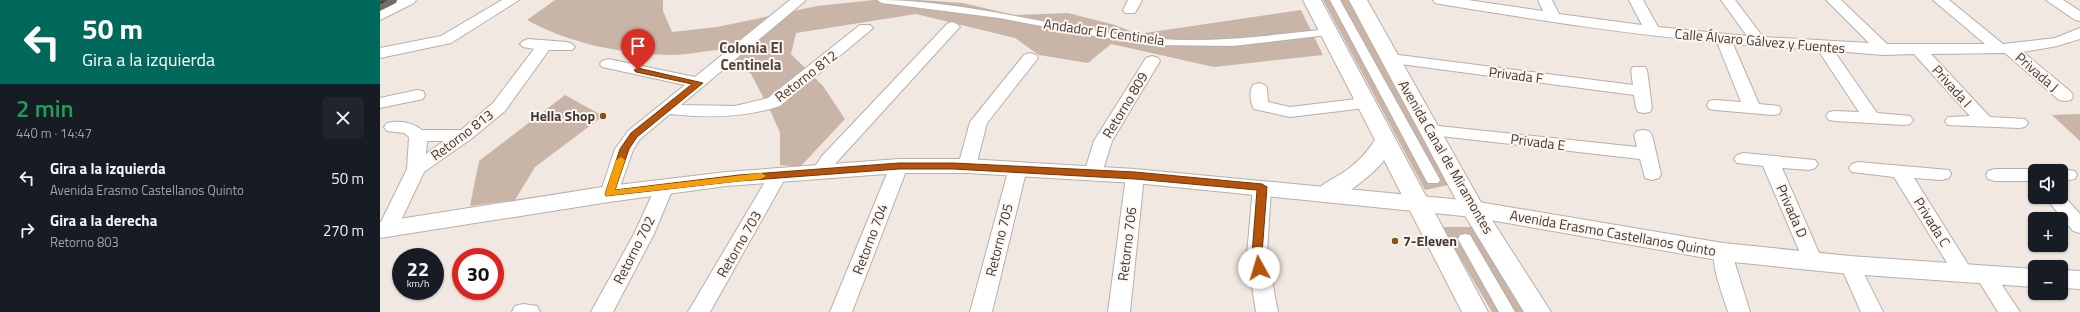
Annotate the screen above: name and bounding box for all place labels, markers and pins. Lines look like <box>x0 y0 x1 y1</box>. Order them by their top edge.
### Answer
pin <box>621 29 655 70</box>
place label: Hella Shop <box>530 105 595 126</box>
marker: Hella Shop <box>598 111 608 121</box>
place label: 7-Eleven <box>1403 230 1457 251</box>
marker: 7-Eleven <box>1390 236 1400 246</box>

